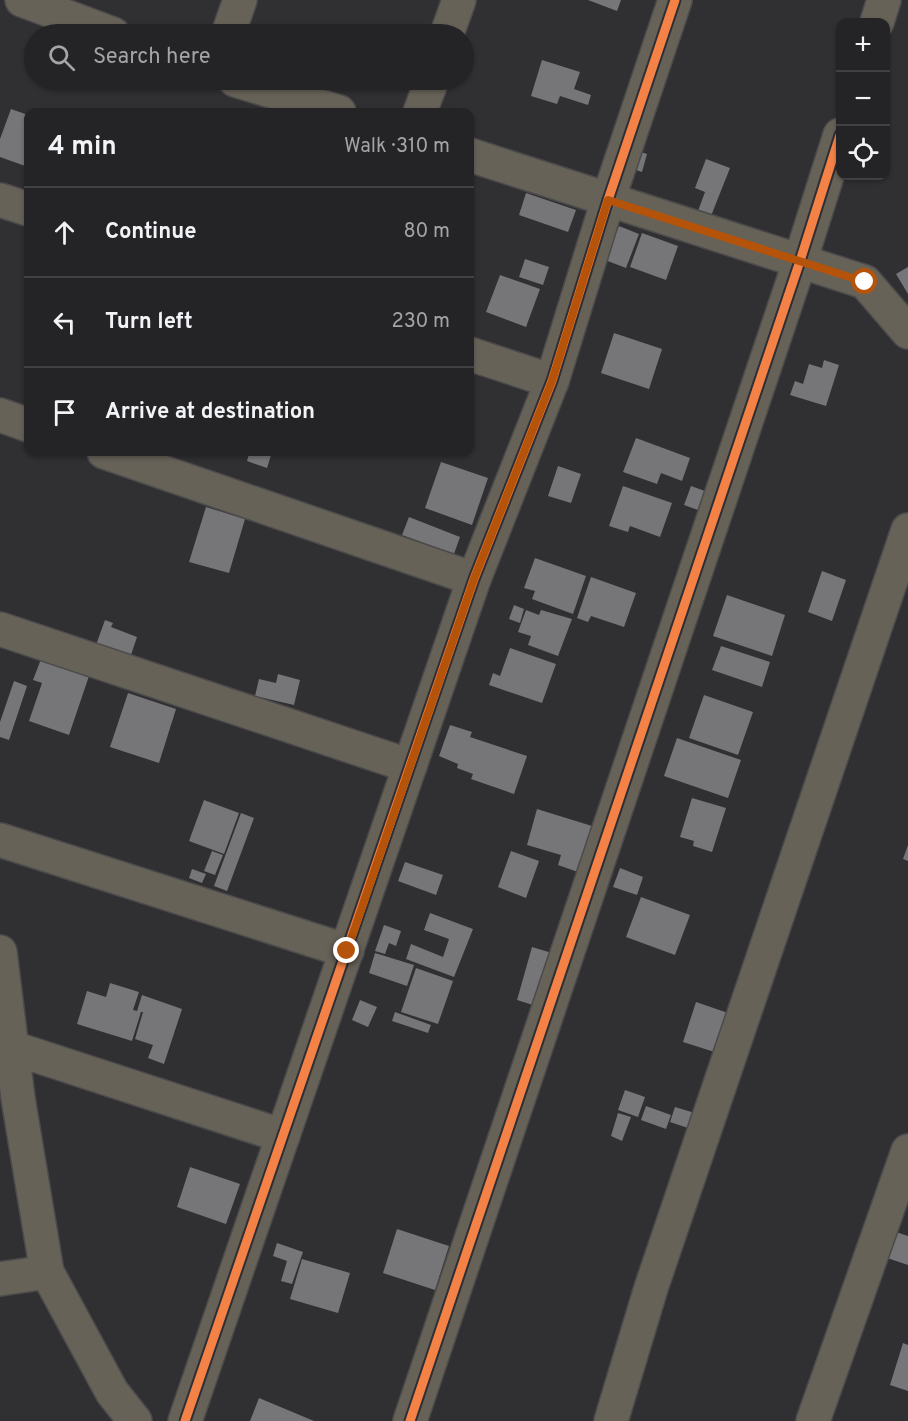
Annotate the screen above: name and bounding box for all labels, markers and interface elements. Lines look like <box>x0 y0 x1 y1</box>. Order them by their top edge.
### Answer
map controls <box>836 18 890 180</box>
button: + <box>836 18 890 72</box>
search box <box>24 24 474 90</box>
icon: search <box>45 41 78 74</box>
text: Search here <box>93 44 211 71</box>
button: − <box>836 72 890 126</box>
button: locate <box>836 126 890 180</box>
text: 4 min <box>48 131 117 164</box>
text: Walk · 310 m <box>344 134 450 160</box>
icon: ahead <box>48 216 81 249</box>
text: Continue <box>105 219 196 246</box>
text: 80 m <box>404 219 450 245</box>
route start <box>851 268 877 294</box>
icon: left <box>48 306 81 339</box>
text: Turn left <box>105 309 193 336</box>
text: 230 m <box>391 309 450 335</box>
icon: arrive <box>48 396 81 429</box>
text: Arrive at destination <box>105 399 315 426</box>
route end <box>333 937 359 963</box>

